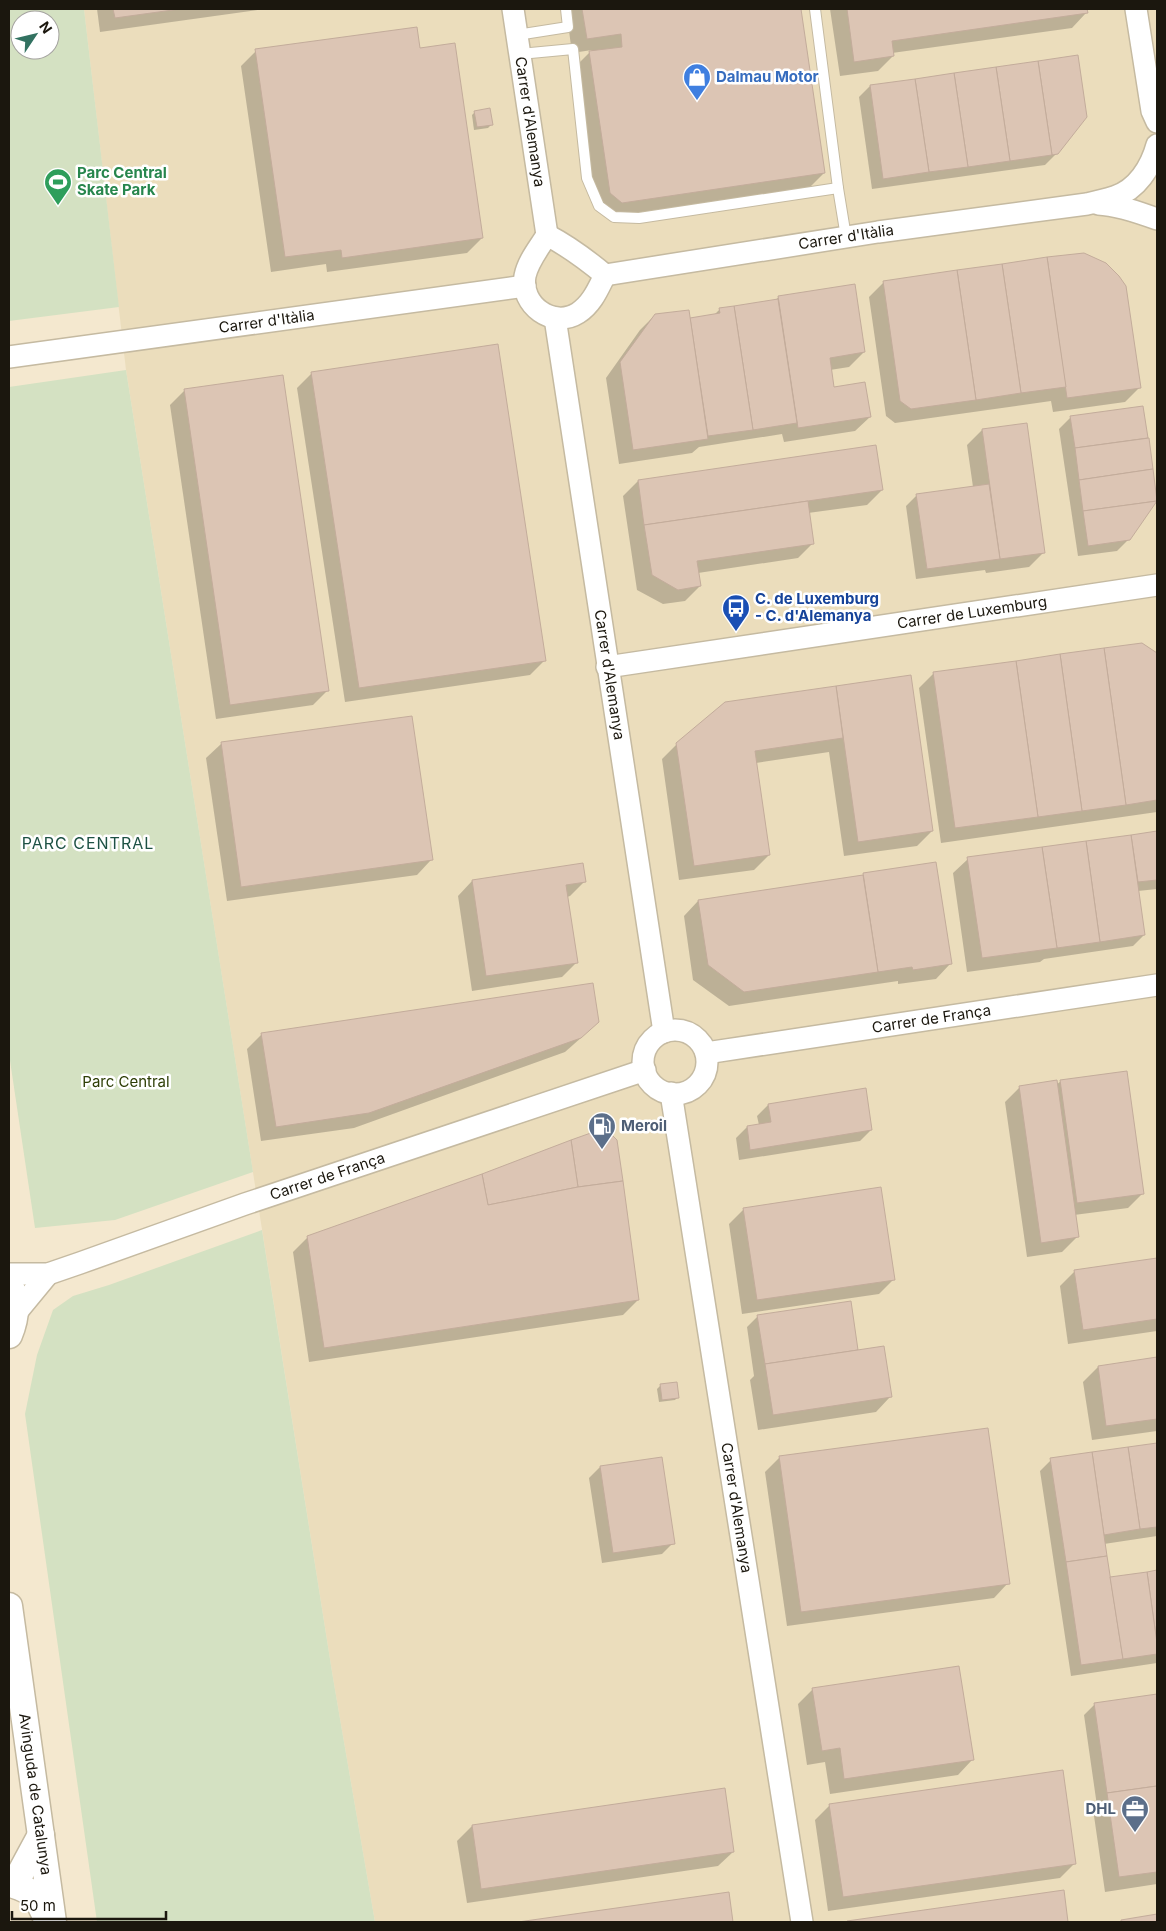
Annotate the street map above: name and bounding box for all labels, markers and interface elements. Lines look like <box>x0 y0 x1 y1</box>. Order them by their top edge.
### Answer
north arrow <box>10 10 60 60</box>
text: N <box>36 18 56 37</box>
street label: Carrer d'Alemanya <box>511 55 550 188</box>
shop icon: Dalmau Motor <box>682 62 712 101</box>
place label: Dalmau Motor <box>716 67 819 86</box>
place label: Parc Central Skate Park <box>77 163 167 199</box>
sports icon: Parc Central Skate Park <box>43 167 73 206</box>
street label: Carrer d'Itàlia <box>797 220 895 253</box>
street label: Carrer d'Itàlia <box>217 305 316 337</box>
place label: C. de Luxemburg - C. d'Alemanya <box>755 589 879 625</box>
street label: Carrer de Luxemburg <box>896 592 1048 633</box>
bus stop icon: C. de Luxemburg - C. d'Alemanya <box>721 593 751 632</box>
street label: Carrer d'Alemanya <box>591 608 629 741</box>
district label: PARC CENTRAL <box>22 833 154 853</box>
street label: Carrer de França <box>871 1000 992 1037</box>
park label: Parc Central <box>82 1072 170 1091</box>
fuel station icon: Meroil <box>587 1111 617 1150</box>
place label: Meroil <box>621 1116 667 1135</box>
street label: Carrer de França <box>267 1148 387 1204</box>
street label: Carrer d'Alemanya <box>717 1441 757 1574</box>
street label: Avinguda de Catalunya <box>15 1712 56 1876</box>
office icon: DHL <box>1120 1794 1150 1833</box>
place label: DHL <box>1085 1799 1116 1818</box>
scale bar <box>12 1888 166 1920</box>
text: 50 m <box>20 1896 56 1915</box>

